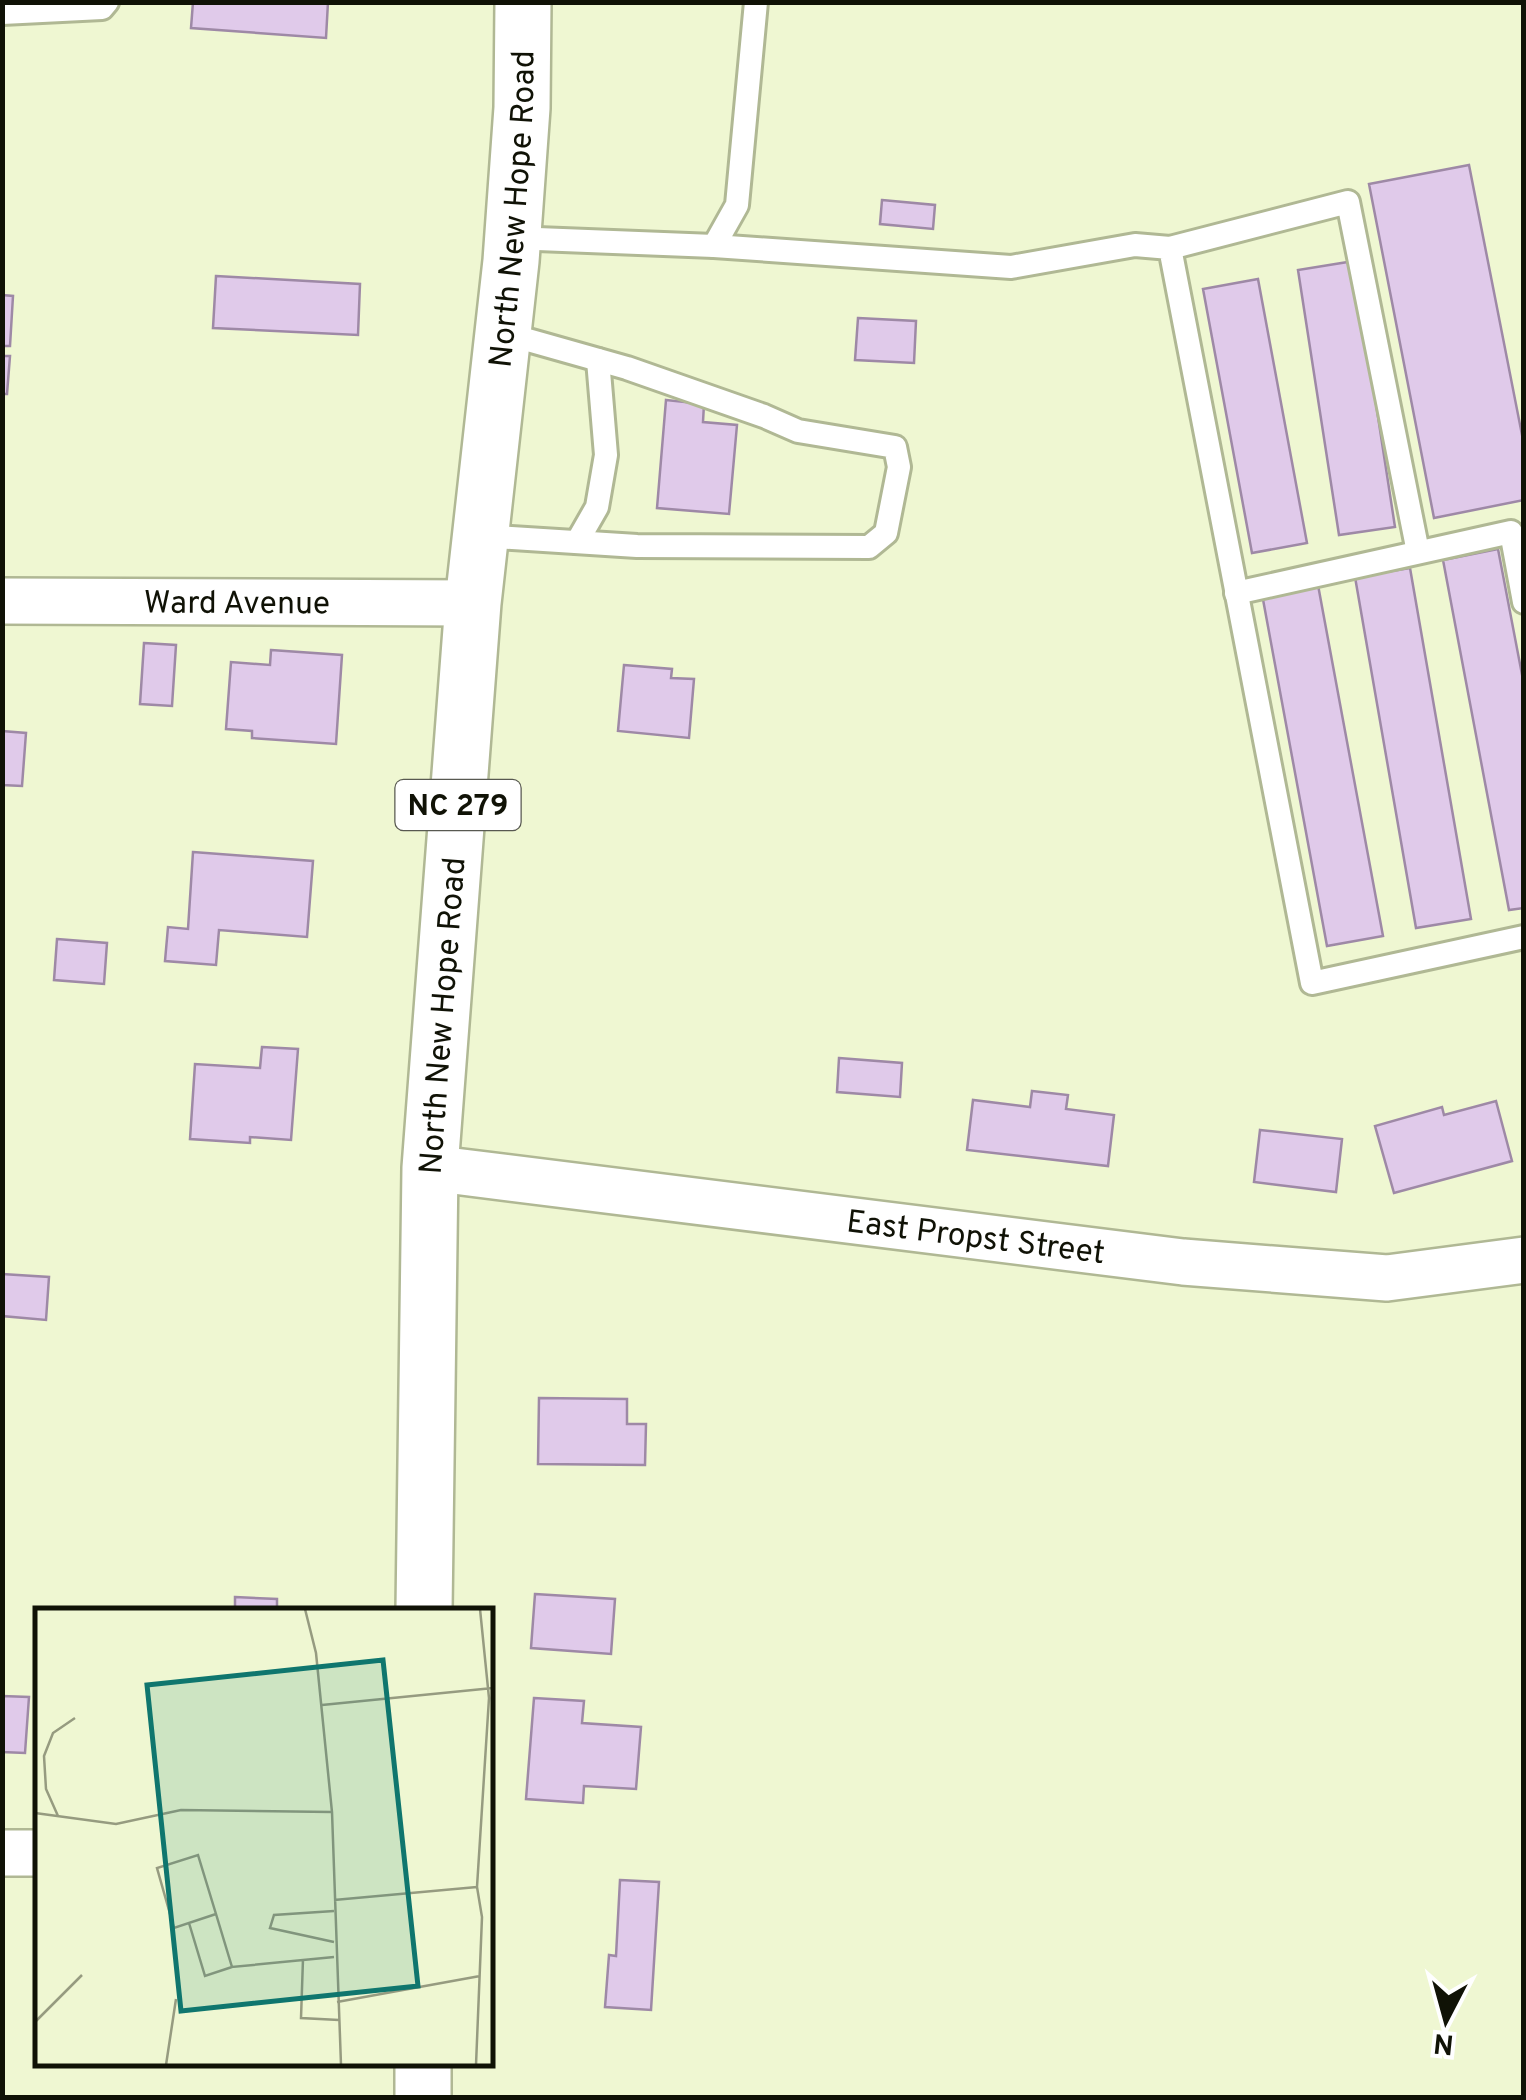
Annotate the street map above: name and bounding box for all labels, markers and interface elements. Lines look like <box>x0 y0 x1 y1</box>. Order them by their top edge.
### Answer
street label: North New Hope Road <box>482 50 546 370</box>
street label: Ward Avenue <box>144 585 330 625</box>
road number: NC 279 <box>396 780 520 830</box>
street label: North New Hope Road <box>413 856 477 1176</box>
street label: East Propst Street <box>844 1203 1107 1275</box>
inset map <box>35 1608 492 2065</box>
north arrow <box>1396 1970 1496 2070</box>
text: N <box>1432 2023 1456 2061</box>

